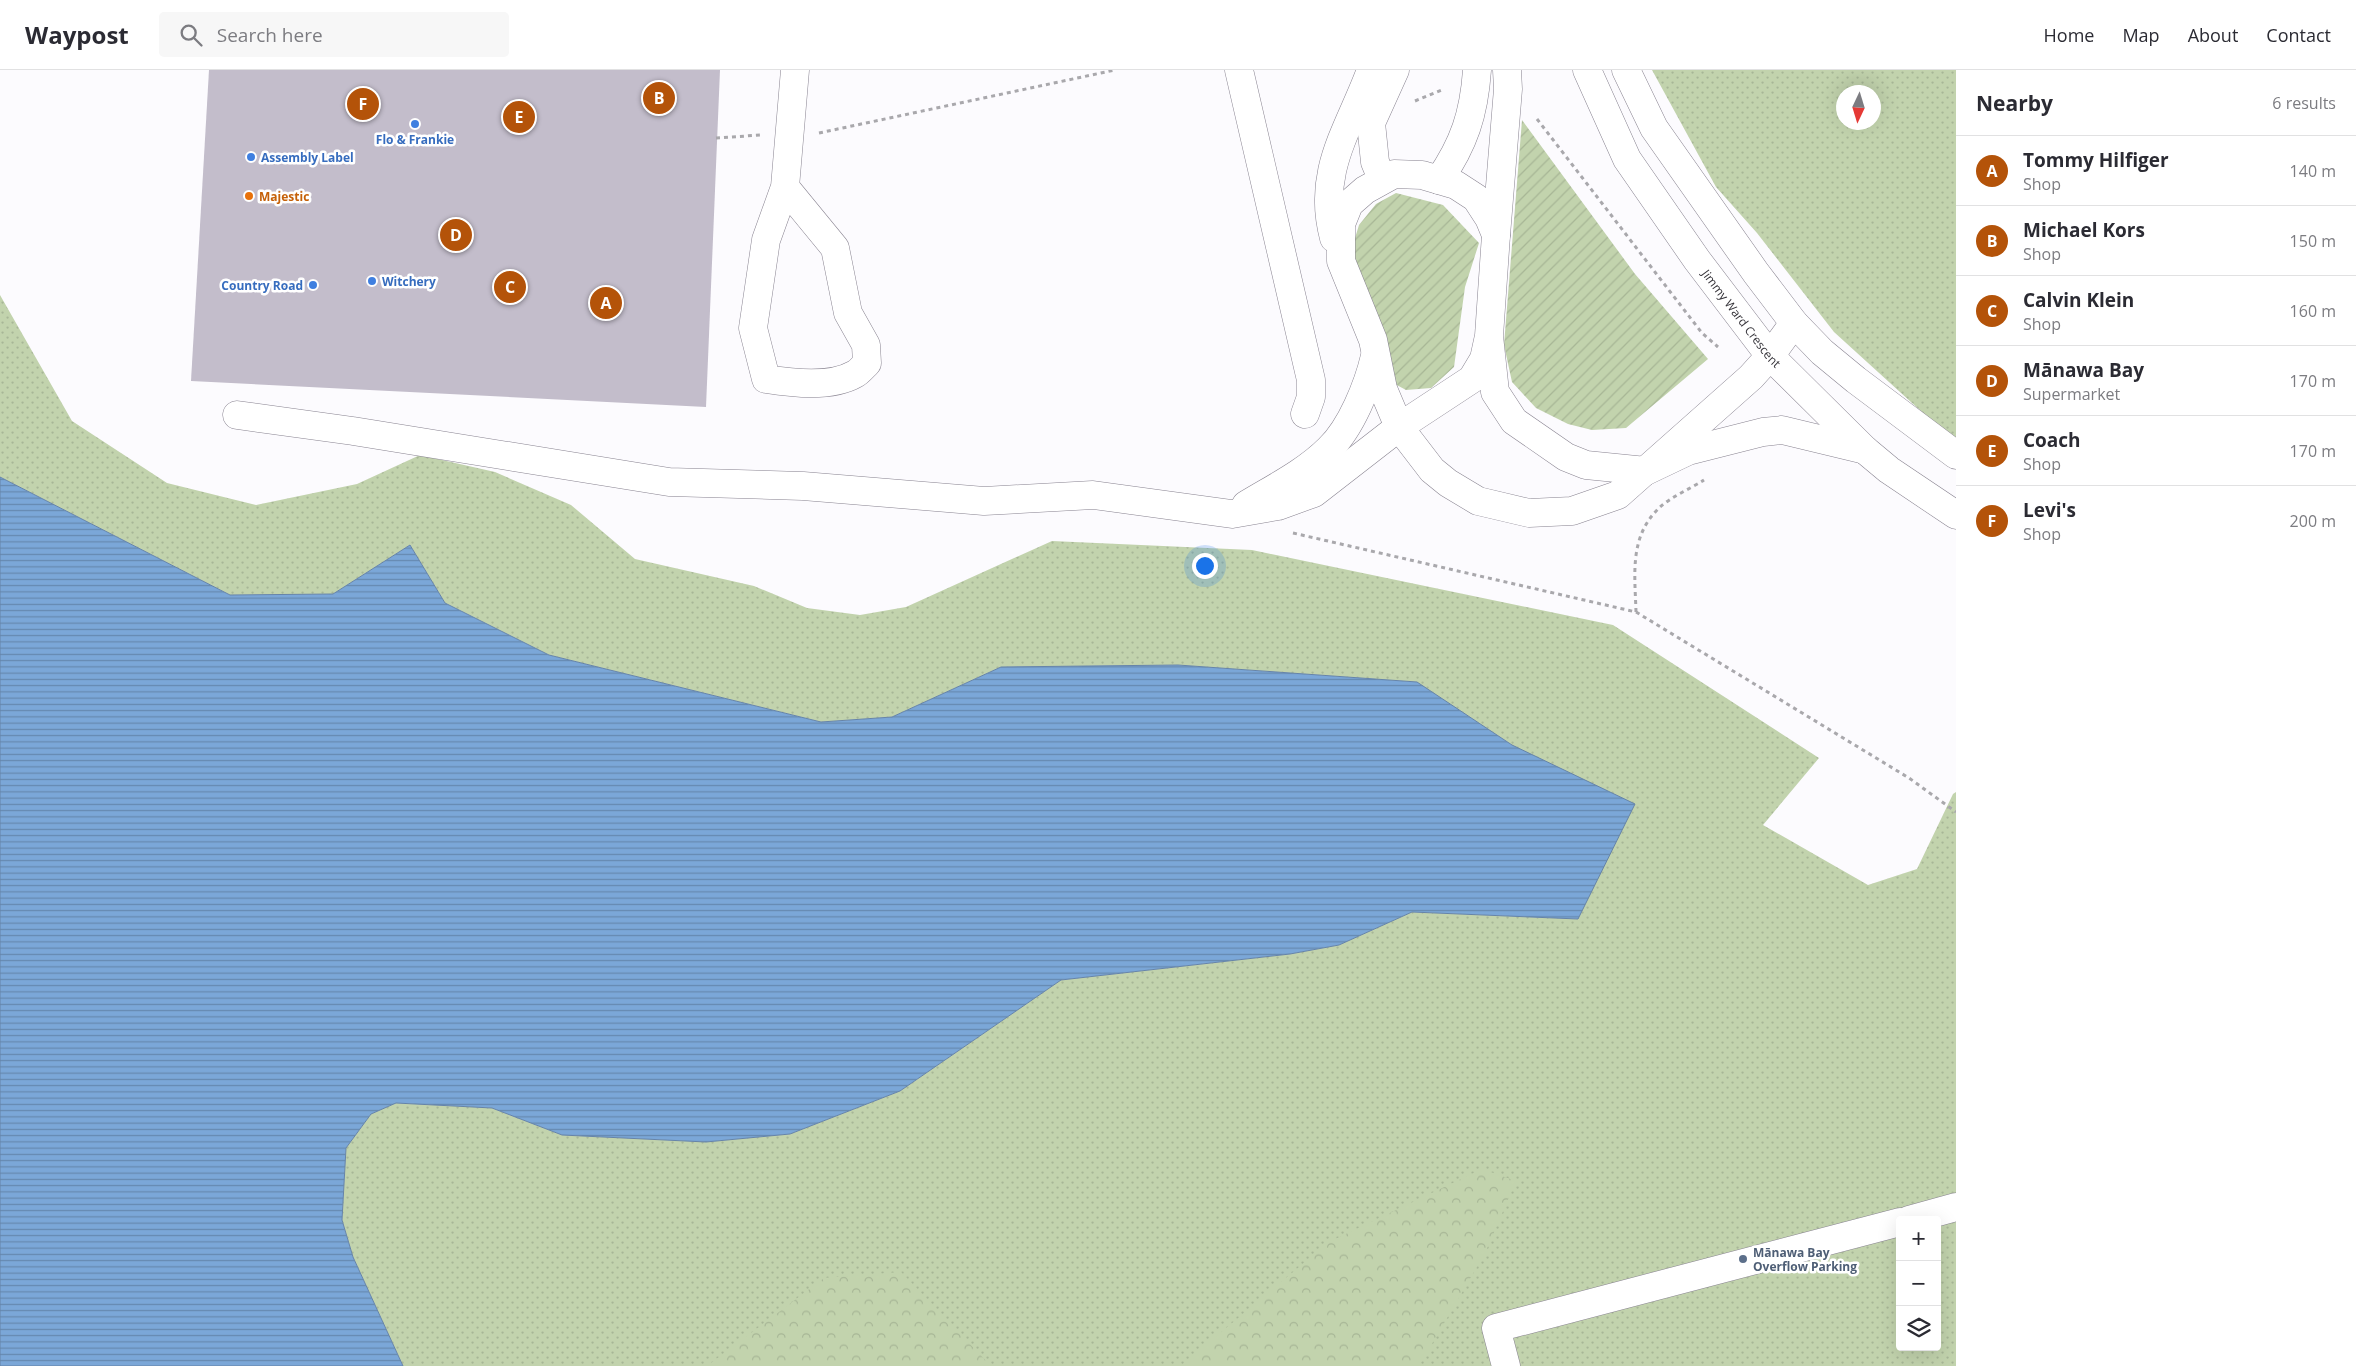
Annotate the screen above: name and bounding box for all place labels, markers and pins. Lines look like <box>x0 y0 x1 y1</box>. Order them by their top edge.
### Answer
pin: B <box>643 79 675 117</box>
pin: F <box>347 85 379 123</box>
pin: E <box>503 98 535 136</box>
marker: Flo & Frankie <box>409 118 421 130</box>
place label: Flo & Frankie <box>376 131 454 148</box>
place label: Assembly Label <box>261 149 354 166</box>
marker: Assembly Label <box>245 151 257 163</box>
place label: Majestic <box>259 188 309 205</box>
marker: Majestic <box>243 190 255 202</box>
pin: D <box>440 216 472 254</box>
pin: C <box>494 268 526 306</box>
place label: Witchery <box>382 273 436 290</box>
marker: Witchery <box>366 275 378 287</box>
place label: Country Road <box>221 277 303 294</box>
marker: Country Road <box>307 279 319 291</box>
pin: A <box>590 284 622 322</box>
place label: Mānawa Bay Overflow Parking <box>1753 1244 1857 1275</box>
marker: Mānawa Bay Overflow Parking <box>1737 1253 1749 1265</box>

